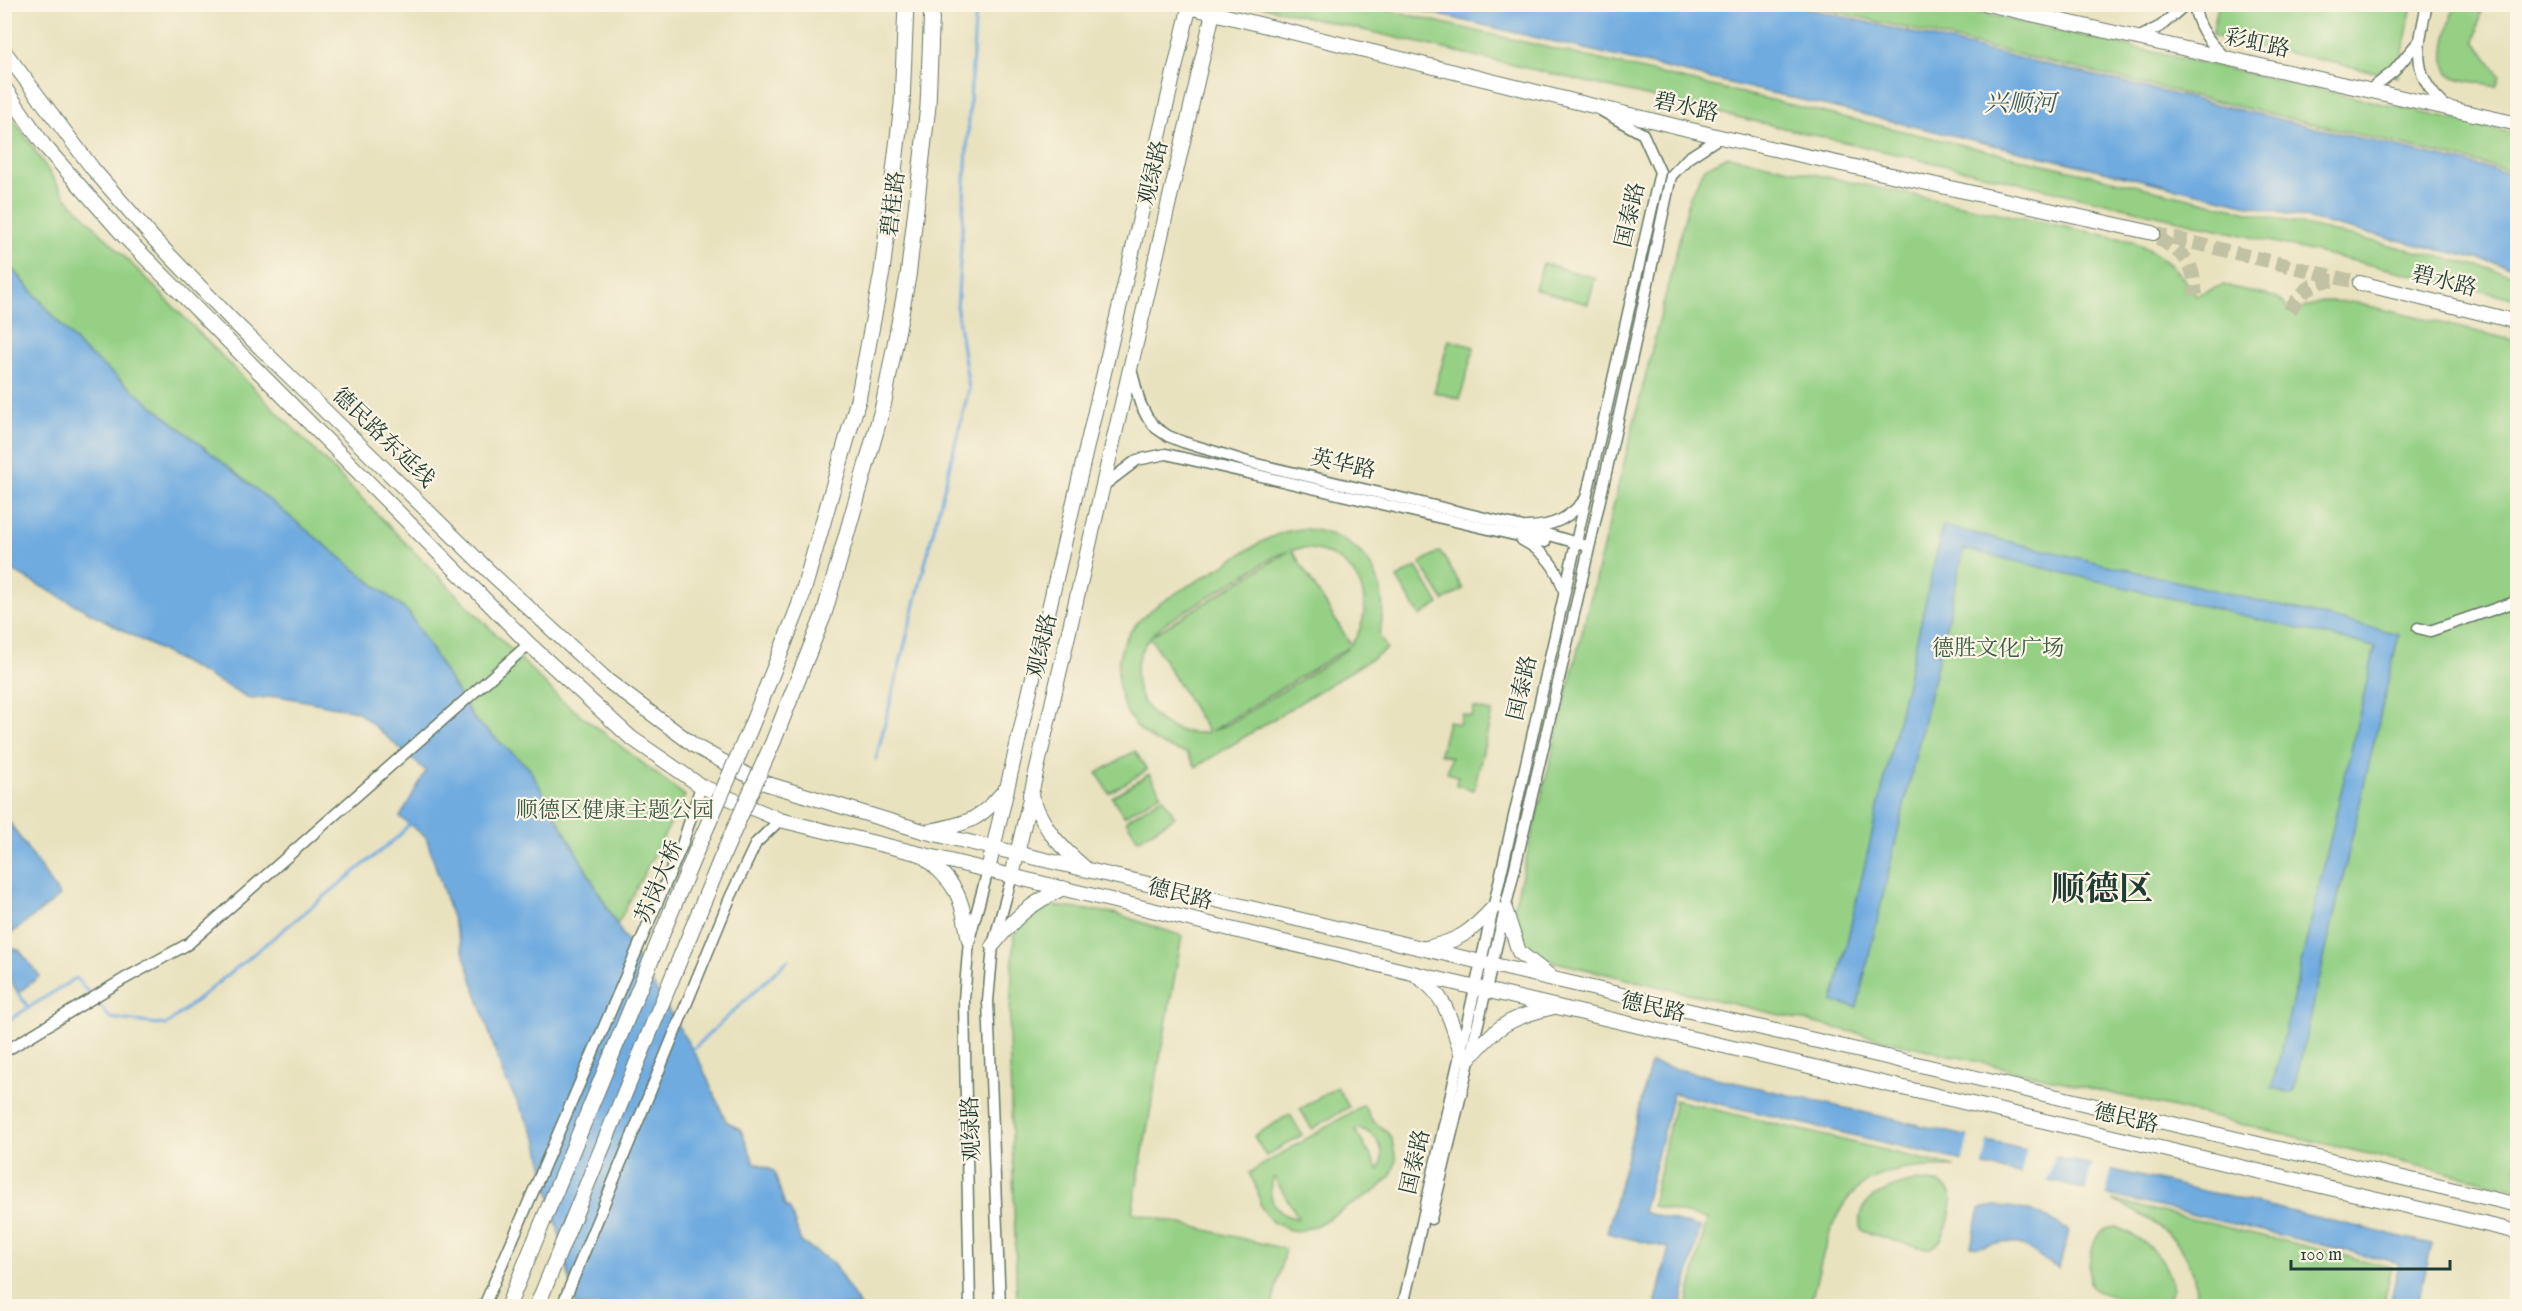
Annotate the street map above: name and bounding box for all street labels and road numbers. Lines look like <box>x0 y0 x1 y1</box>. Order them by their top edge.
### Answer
street label: 彩虹路 <box>2222 23 2292 65</box>
street label: 碧水路 <box>1651 87 1721 129</box>
street label: 观绿路 <box>1133 138 1175 208</box>
street label: 碧桂路 <box>876 170 912 238</box>
street label: 国泰路 <box>1610 180 1652 250</box>
street label: 碧水路 <box>2409 260 2479 304</box>
street label: 德民路东延线 <box>326 382 440 494</box>
street label: 英华路 <box>1308 444 1378 486</box>
street label: 观绿路 <box>1022 611 1064 681</box>
street label: 国泰路 <box>1502 653 1544 723</box>
street label: 苏岗大桥 <box>630 836 690 928</box>
street label: 德民路 <box>1145 873 1215 917</box>
street label: 德民路 <box>1618 987 1688 1029</box>
street label: 观绿路 <box>957 1096 987 1162</box>
street label: 德民路 <box>2091 1098 2161 1140</box>
street label: 国泰路 <box>1395 1127 1437 1197</box>

